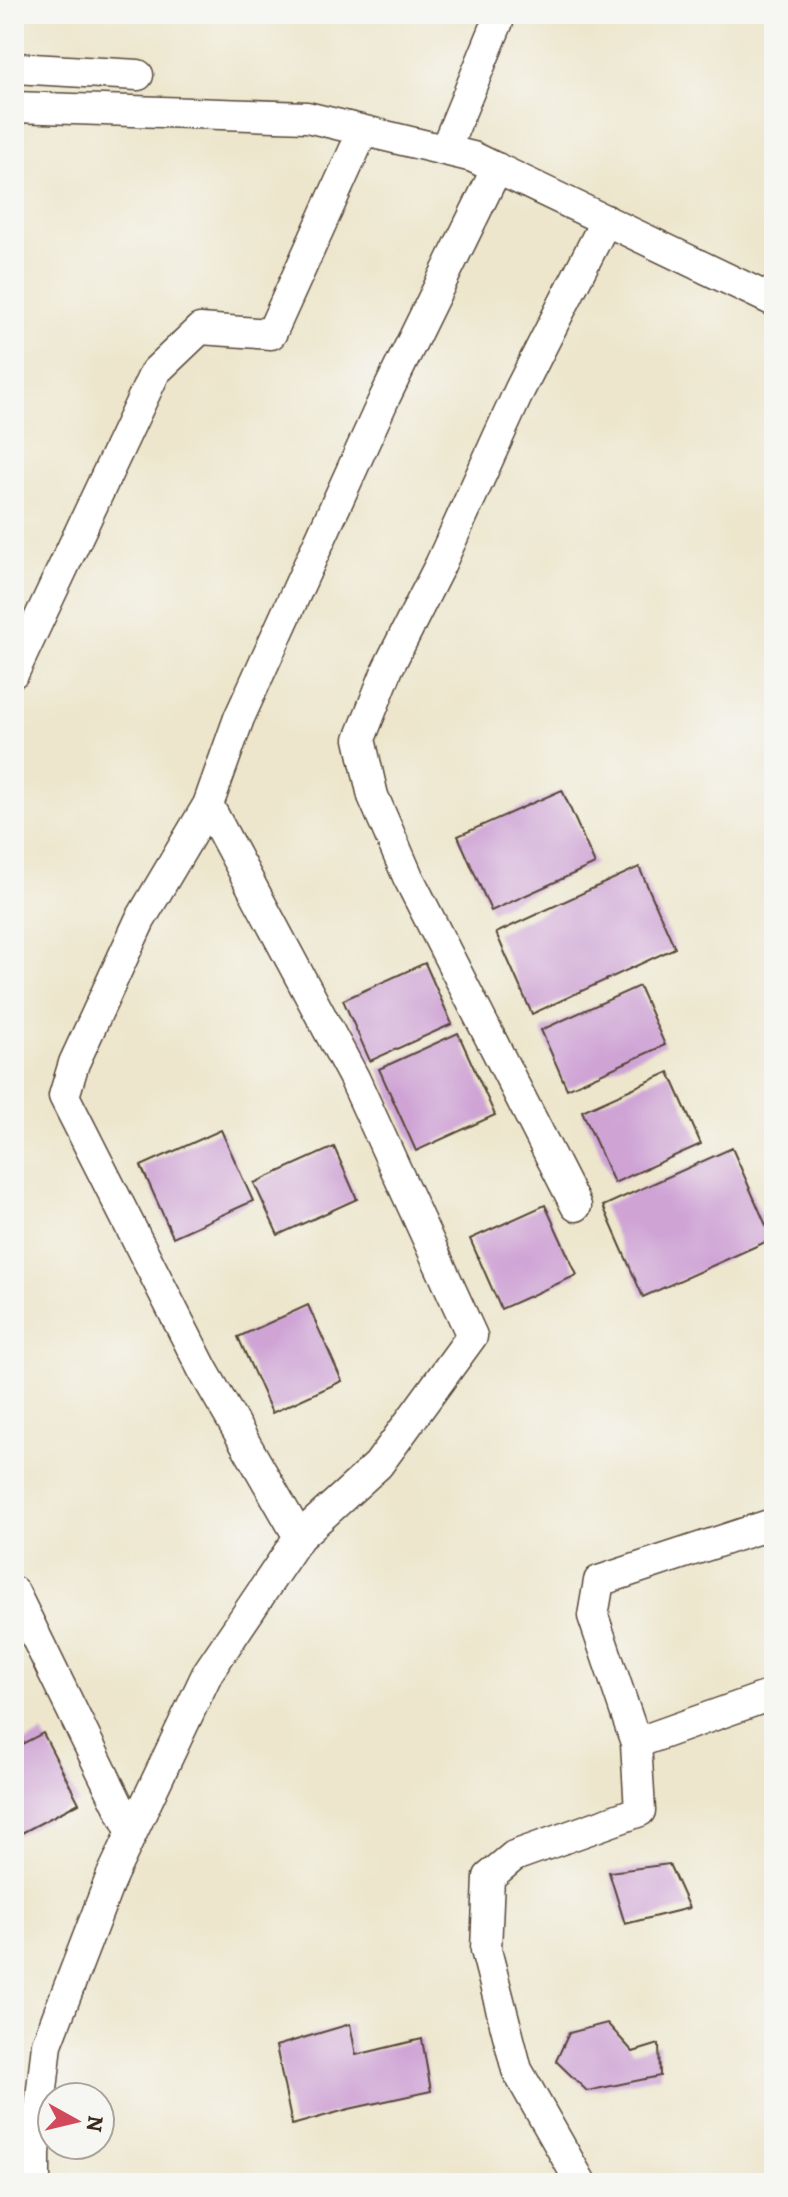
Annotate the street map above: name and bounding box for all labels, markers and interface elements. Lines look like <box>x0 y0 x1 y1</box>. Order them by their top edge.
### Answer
north arrow <box>36 2081 116 2161</box>
text: N <box>79 2114 111 2134</box>

